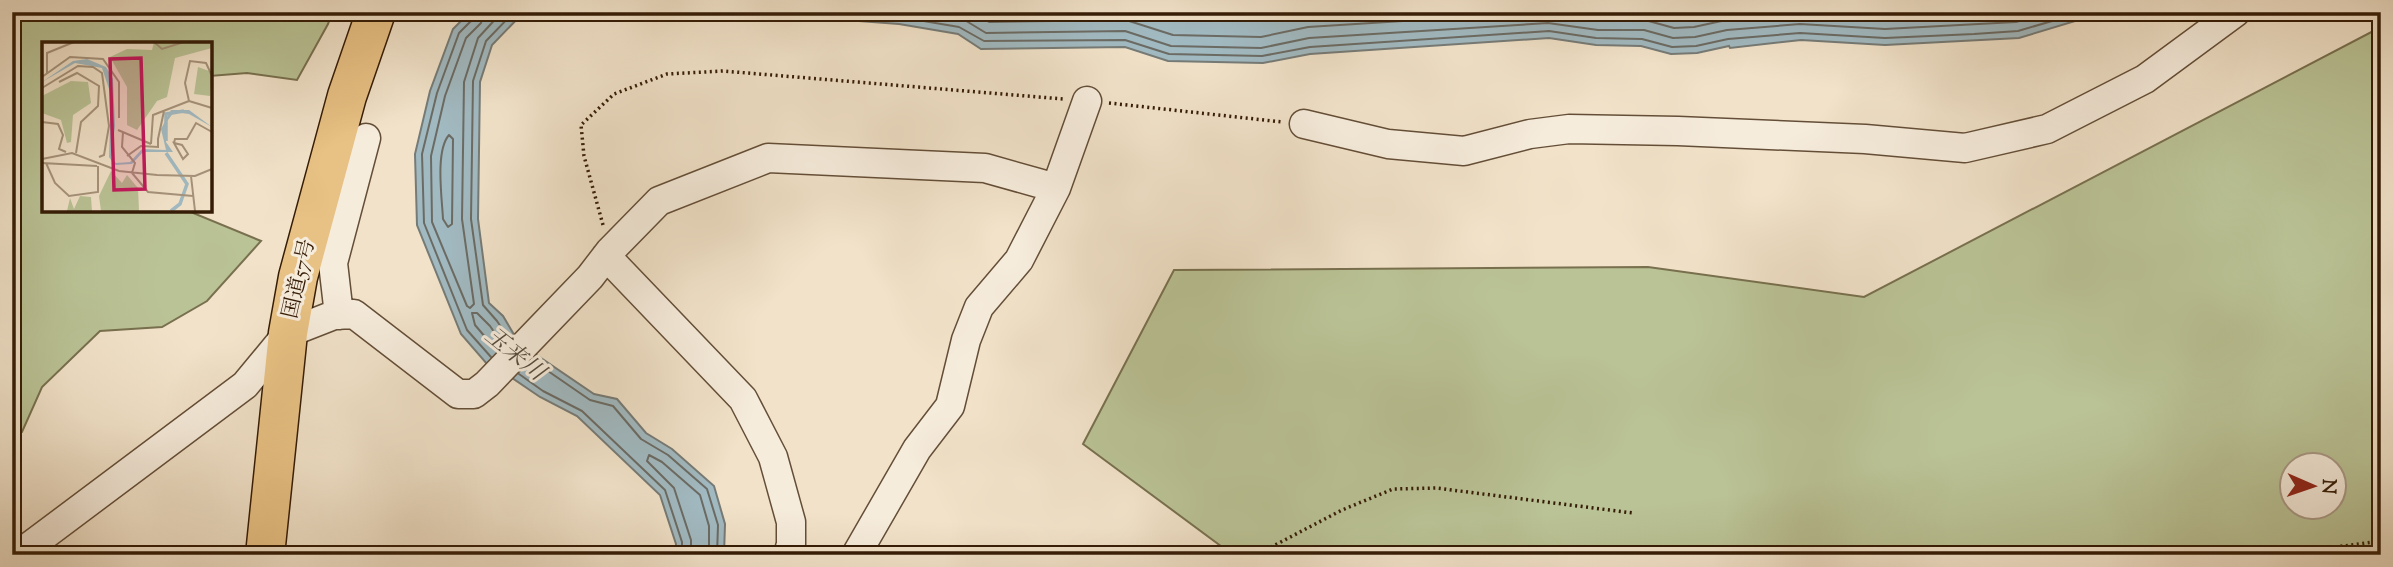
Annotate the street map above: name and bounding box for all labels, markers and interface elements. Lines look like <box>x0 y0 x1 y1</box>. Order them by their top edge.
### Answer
inset map <box>42 42 212 212</box>
street label: 国道57号 <box>276 236 324 322</box>
water label: 玉来川 <box>477 320 554 391</box>
north arrow <box>2278 452 2348 522</box>
text: N <box>2314 478 2341 495</box>

